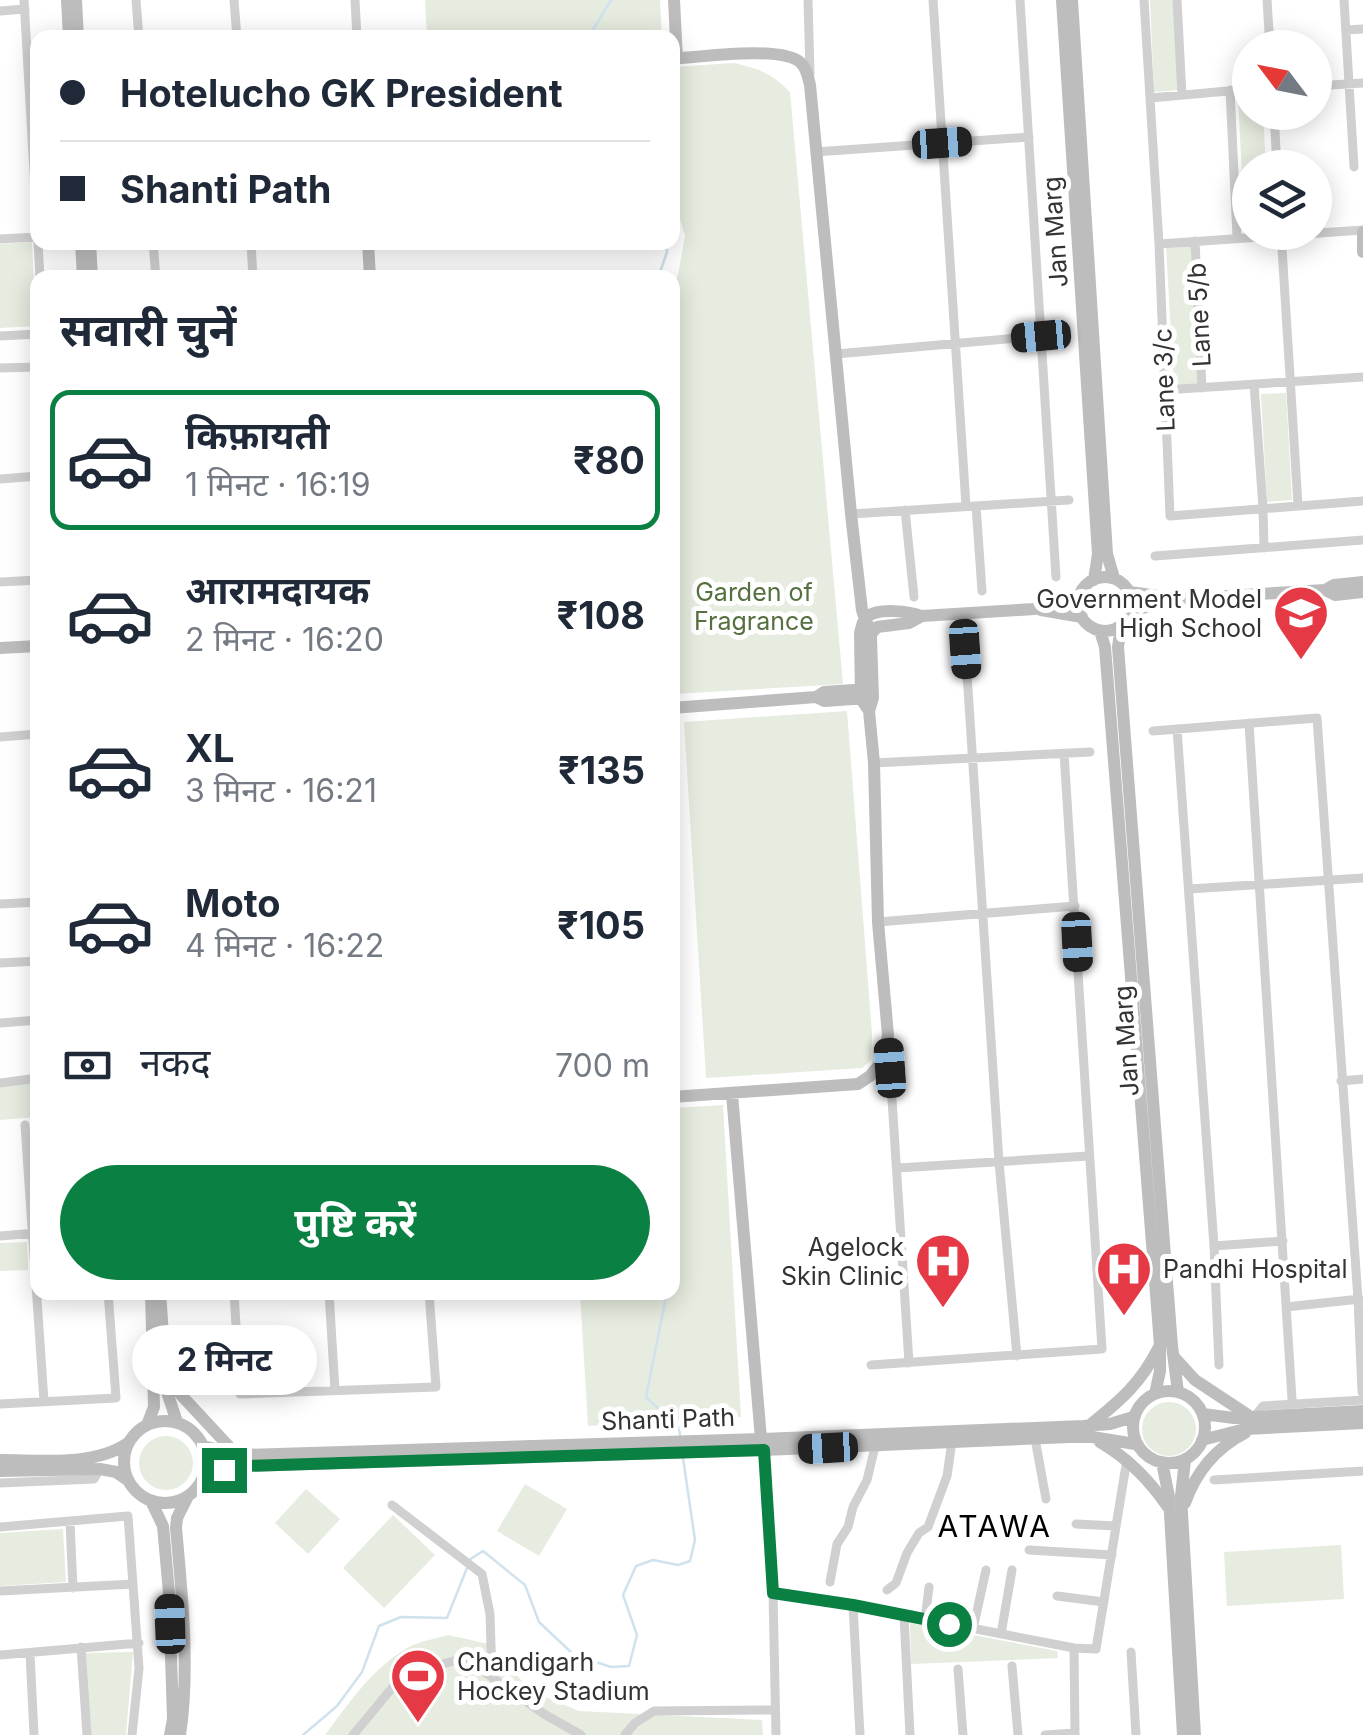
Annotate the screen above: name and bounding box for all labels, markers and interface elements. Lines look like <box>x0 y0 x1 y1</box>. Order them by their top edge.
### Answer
north arrow <box>1232 30 1332 130</box>
map controls <box>1232 30 1332 250</box>
text: Hotelucho GK President <box>120 70 563 116</box>
car <box>911 126 973 160</box>
button: layers <box>1232 150 1332 250</box>
text: Shanti Path <box>120 166 331 212</box>
street label: Jan Marg <box>1036 176 1074 288</box>
street label: Lane 5/b <box>1181 262 1217 368</box>
text: सवारी चुनें <box>60 302 236 357</box>
car <box>1010 318 1072 354</box>
street label: Lane 3/c <box>1147 328 1181 432</box>
text: किफ़ायती <box>185 412 329 458</box>
icon: car <box>65 415 155 505</box>
text: ₹80 <box>573 437 645 483</box>
text: 1 मिनट · 16:19 <box>185 465 370 504</box>
text: आरामदायक <box>185 567 369 613</box>
icon: car <box>65 570 155 660</box>
park label: Garden of Fragrance <box>694 577 814 636</box>
school or university icon: Government Model High School <box>1271 583 1331 662</box>
place label: Government Model High School <box>1036 584 1262 643</box>
text: ₹108 <box>557 592 645 638</box>
car <box>948 618 982 680</box>
text: 2 मिनट · 16:20 <box>185 620 384 659</box>
icon: car <box>65 725 155 815</box>
text: XL <box>185 725 235 771</box>
text: ₹135 <box>558 747 645 793</box>
text: 3 मिनट · 16:21 <box>185 771 377 810</box>
icon: car <box>65 880 155 970</box>
text: Moto <box>185 880 281 926</box>
text: ₹105 <box>557 902 645 948</box>
car <box>1060 911 1094 973</box>
text: 4 मिनट · 16:22 <box>185 926 384 965</box>
street label: Jan Marg <box>1107 985 1145 1097</box>
car <box>873 1037 907 1099</box>
icon: cash <box>60 1038 115 1093</box>
text: नकद <box>140 1039 210 1085</box>
text: 700 m <box>555 1046 650 1085</box>
button: पुष्टि करें <box>60 1165 650 1280</box>
hospital icon: Agelock Skin Clinic <box>913 1231 973 1310</box>
place label: Agelock Skin Clinic <box>781 1232 904 1291</box>
hospital icon: Pandhi Hospital <box>1094 1239 1154 1318</box>
place label: Pandhi Hospital <box>1163 1254 1347 1284</box>
callout: 2 मिनट <box>132 1325 316 1395</box>
text: 2 मिनट <box>177 1340 272 1379</box>
street label: Shanti Path <box>601 1402 735 1436</box>
car <box>797 1431 859 1465</box>
route end <box>202 1448 247 1493</box>
district label: ATAWA <box>937 1508 1053 1544</box>
car <box>154 1593 186 1655</box>
route start <box>927 1602 972 1647</box>
sports icon: Chandigarh Hockey Stadium <box>388 1646 448 1725</box>
place label: Chandigarh Hockey Stadium <box>457 1647 650 1706</box>

